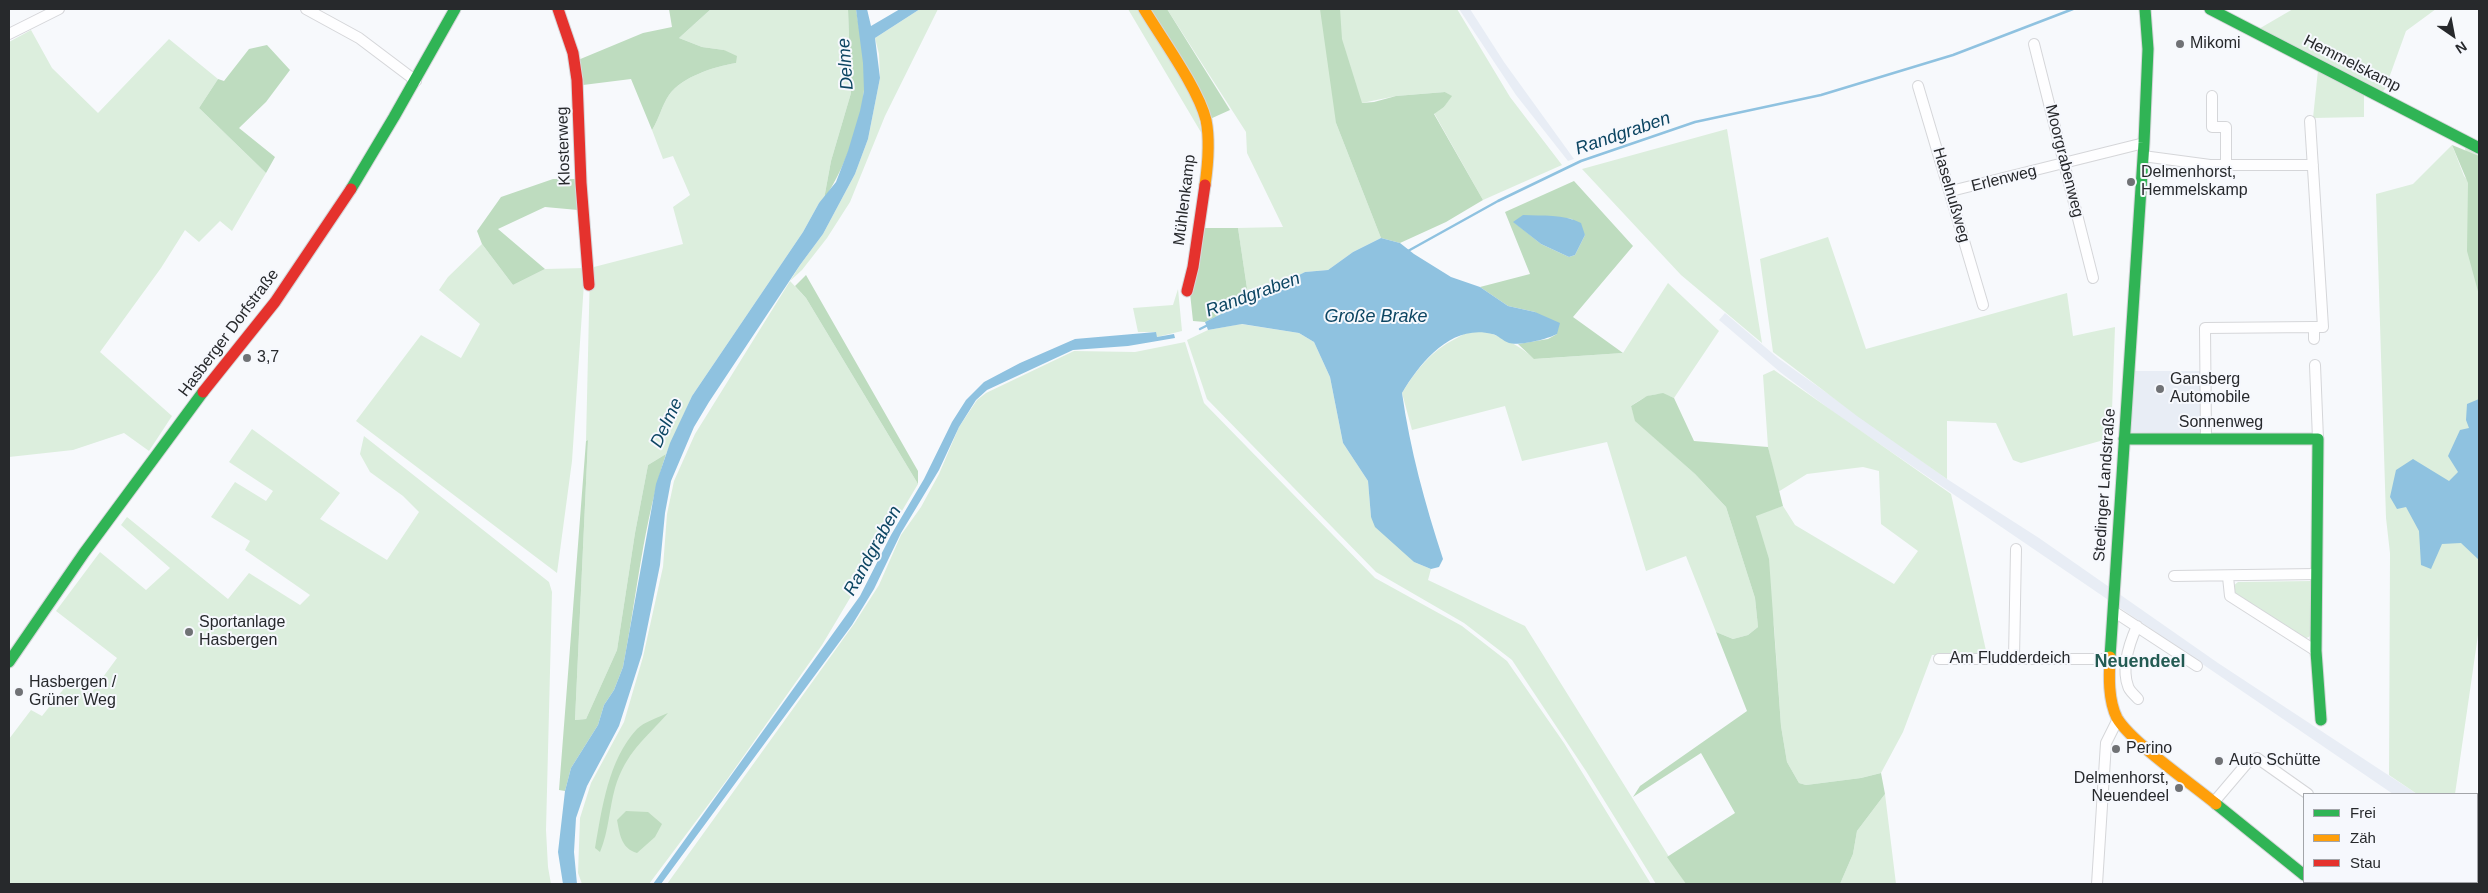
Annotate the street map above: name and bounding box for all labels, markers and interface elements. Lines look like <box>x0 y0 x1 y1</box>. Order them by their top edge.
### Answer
north arrow <box>2428 10 2478 60</box>
street label: Hemmelskamp <box>2300 31 2404 97</box>
place label: Mikomi <box>2190 34 2241 54</box>
water label: Delme <box>833 37 859 91</box>
marker: Mikomi <box>2174 38 2186 50</box>
text: N <box>2453 38 2470 57</box>
street label: Moorgrabenweg <box>2041 103 2087 219</box>
street label: Klosterweg <box>553 106 575 186</box>
water label: Randgraben <box>1573 108 1673 160</box>
street label: Haselnußweg <box>1928 145 1974 245</box>
street label: Mühlenkamp <box>1170 153 1200 247</box>
street label: Erlenweg <box>1969 162 2039 196</box>
place label: Delmenhorst, Hemmelskamp <box>2141 163 2248 201</box>
marker: Delmenhorst, Hemmelskamp <box>2125 176 2137 188</box>
street label: Hasberger Dorfstraße <box>175 265 283 401</box>
water label: Randgraben <box>1203 268 1303 322</box>
water label: Große Brake <box>1324 306 1428 328</box>
place label: 3,7 <box>257 348 279 368</box>
marker: 3,7 <box>241 352 253 364</box>
place label: Gansberg Automobile <box>2170 370 2250 408</box>
marker: Gansberg Automobile <box>2154 383 2166 395</box>
water label: Delme <box>646 395 688 451</box>
street label: Stedinger Landstraße <box>2090 408 2120 562</box>
street label: Sonnenweg <box>2179 413 2263 433</box>
water label: Randgraben <box>840 502 906 600</box>
place label: Sportanlage Hasbergen <box>199 613 285 651</box>
marker: Sportanlage Hasbergen <box>183 626 195 638</box>
street label: Am Fludderdeich <box>1950 649 2070 669</box>
district label: Neuendeel <box>2094 651 2186 673</box>
place label: Hasbergen / Grüner Weg <box>29 673 116 711</box>
marker: Hasbergen / Grüner Weg <box>13 686 25 698</box>
place label: Perino <box>2126 739 2172 759</box>
marker: Perino <box>2110 743 2122 755</box>
place label: Auto Schütte <box>2229 751 2321 771</box>
marker: Auto Schütte <box>2213 755 2225 767</box>
place label: Delmenhorst, Neuendeel <box>2074 769 2169 807</box>
marker: Delmenhorst, Neuendeel <box>2173 782 2185 794</box>
legend <box>2303 793 2478 883</box>
text: Frei <box>2350 804 2376 821</box>
text: Zäh <box>2350 829 2376 846</box>
text: Stau <box>2350 854 2381 871</box>

